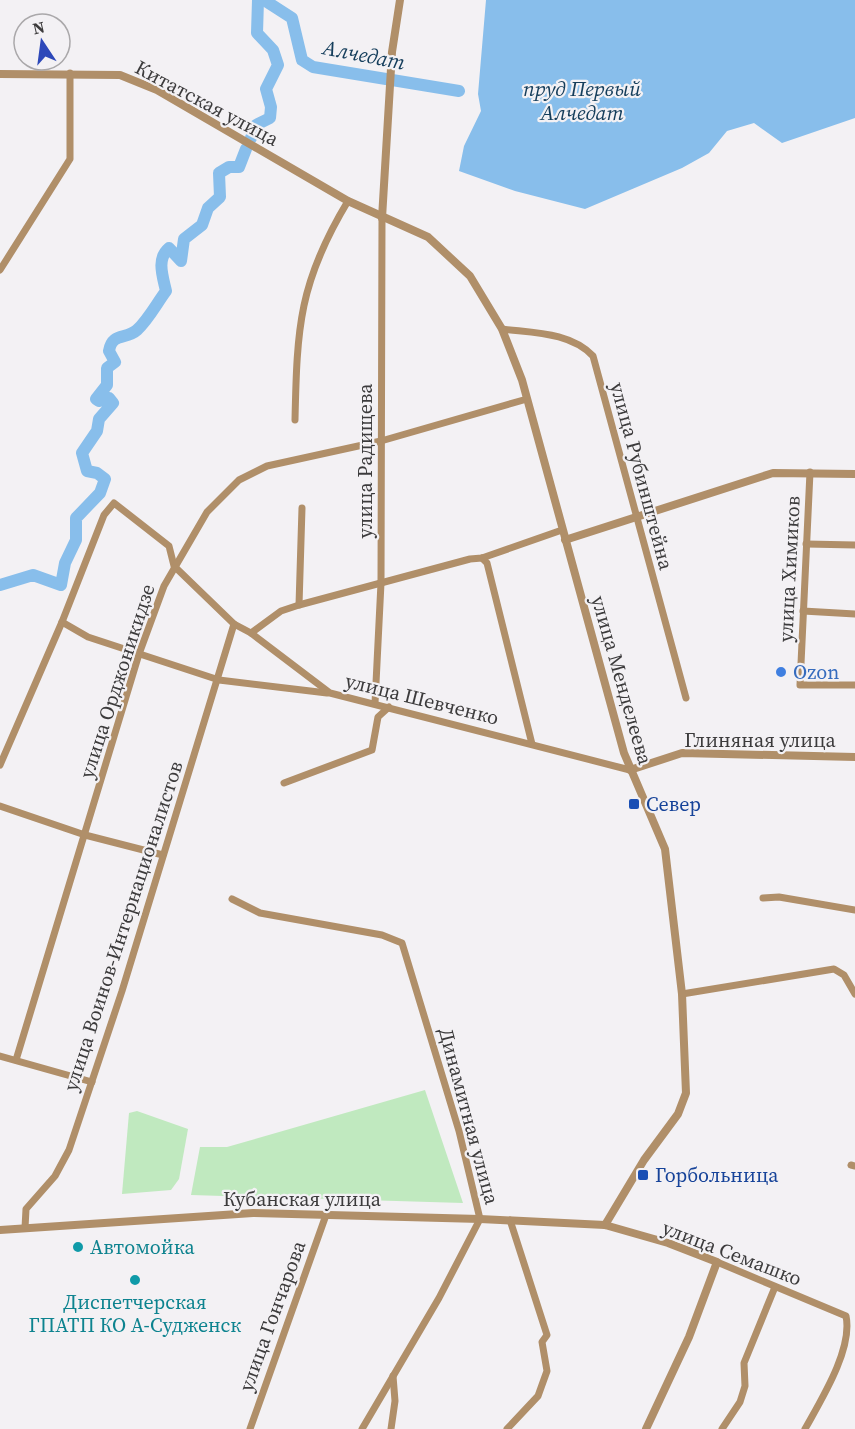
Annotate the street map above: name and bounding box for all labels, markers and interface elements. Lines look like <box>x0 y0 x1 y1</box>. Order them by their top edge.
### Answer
north arrow <box>12 12 72 72</box>
text: N <box>30 15 47 39</box>
water label: Алчедат <box>320 32 408 77</box>
street label: Китатская улица <box>130 53 284 153</box>
water label: пруд Первый Алчедат <box>523 74 641 127</box>
street label: улица Рубинштейна <box>603 379 681 574</box>
street label: улица Радищева <box>351 383 379 539</box>
street label: улица Химиков <box>771 495 807 643</box>
street label: улица Орджоникидзе <box>72 580 162 782</box>
street label: улица Менделеева <box>584 592 660 769</box>
place label: Ozon <box>793 658 839 686</box>
marker: Ozon <box>774 665 788 679</box>
street label: улица Шевченко <box>342 666 502 732</box>
street label: Глиняная улица <box>684 726 837 754</box>
street label: улица Воинов-Интернационалистов <box>56 757 190 1095</box>
place label: Север <box>646 790 701 818</box>
marker: Север <box>627 797 641 811</box>
street label: Динамитная улица <box>432 1024 506 1208</box>
place label: Горбольница <box>655 1161 779 1189</box>
marker: Горбольница <box>636 1168 650 1182</box>
street label: Кубанская улица <box>223 1185 382 1213</box>
street label: улица Семашко <box>658 1214 806 1292</box>
place label: Автомойка <box>90 1233 195 1261</box>
street label: улица Гончарова <box>232 1236 313 1395</box>
marker: Автомойка <box>71 1240 85 1254</box>
marker: Диспетчерская ГПАТП КО А-Судженск <box>128 1273 142 1287</box>
place label: Диспетчерская ГПАТП КО А-Судженск <box>29 1288 241 1339</box>

